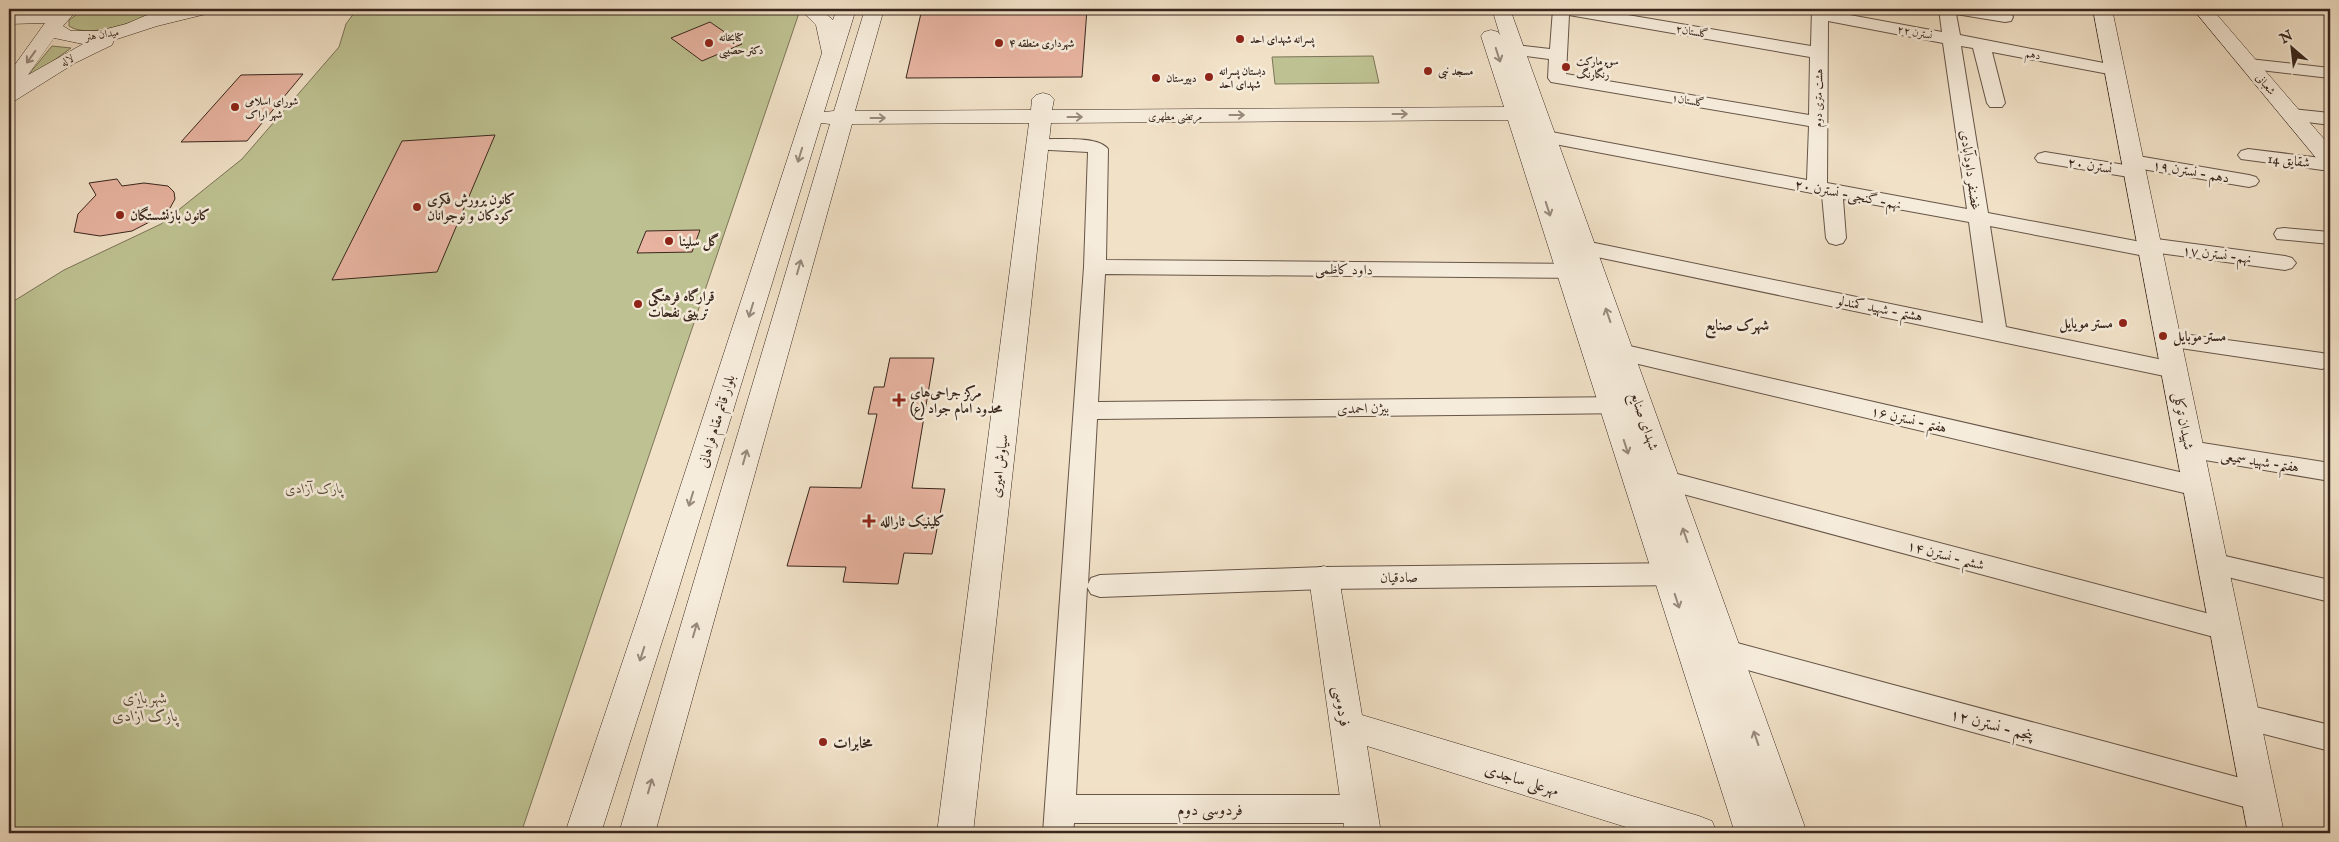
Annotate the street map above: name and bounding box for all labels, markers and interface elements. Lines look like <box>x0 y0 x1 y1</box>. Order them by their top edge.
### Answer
street label: گلستان۲ <box>1674 21 1709 42</box>
north arrow <box>2266 22 2316 72</box>
street label: نسترن ۲۲ <box>1896 23 1934 43</box>
street label: میدان هنر <box>83 25 120 45</box>
text: N <box>2276 27 2296 49</box>
place label: کتابخانه دکتر حصیبی <box>719 31 763 60</box>
marker: پسرانه شهدای احد <box>1234 33 1246 45</box>
place label: پسرانه شهدای احد <box>1250 33 1316 48</box>
marker: کتابخانه دکتر حصیبی <box>703 37 715 49</box>
marker: شهرداری منطقه ۴ <box>993 37 1005 49</box>
place label: شهرداری منطقه ۴ <box>1009 37 1075 51</box>
one-way arrow <box>1493 47 1503 63</box>
street label: دهم <box>2023 47 2042 66</box>
one-way arrow <box>26 50 36 64</box>
street label: لاله <box>58 52 77 70</box>
place label: سوپرمارکت رنگارنگ <box>1576 55 1619 82</box>
marker: سوپرمارکت رنگارنگ <box>1560 61 1572 73</box>
place label: دبستان پسرانه شهدای احد <box>1219 65 1266 92</box>
marker: مسجد نبی <box>1422 65 1434 77</box>
place label: مسجد نبی <box>1438 65 1473 80</box>
street label: هشت متری دوم <box>1811 68 1829 128</box>
marker: دبستان پسرانه شهدای احد <box>1203 71 1215 83</box>
street label: شعبانی <box>2252 71 2278 98</box>
marker: دبیرستان <box>1150 72 1162 84</box>
place label: دبیرستان <box>1166 72 1197 86</box>
street label: گلستان۱ <box>1670 90 1705 111</box>
place label: شورای اسلامی شهر اراک <box>244 95 298 122</box>
marker: شورای اسلامی شهر اراک <box>229 101 241 113</box>
one-way arrow <box>1392 109 1408 119</box>
street label: مرتضی مطهری <box>1148 110 1202 124</box>
one-way arrow <box>1229 110 1245 120</box>
one-way arrow <box>1067 112 1083 121</box>
one-way arrow <box>869 113 885 123</box>
street label: غضنفر داودآبادی <box>1955 129 1985 211</box>
one-way arrow <box>794 147 804 163</box>
street label: شقایق 14 <box>2267 150 2311 172</box>
street label: نسترن ۲۰ <box>2066 154 2114 178</box>
street label: دهم - نسترن ۱۹ <box>2150 156 2231 192</box>
street label: نهم- گنجی- نسترن ۲۰ <box>1792 176 1903 218</box>
place label: کانون پرورش فکری کودکان و نوجوانان <box>427 191 515 225</box>
marker: کانون پرورش فکری کودکان و نوجوانان <box>411 201 423 213</box>
one-way arrow <box>1544 201 1554 217</box>
place label: کانون بازنشستگان <box>130 206 210 225</box>
marker: کانون بازنشستگان <box>114 209 126 221</box>
place label: گل سلینا <box>679 232 719 251</box>
marker: گل سلینا <box>663 235 675 247</box>
street label: نهم- نسترن ۱۷ <box>2181 242 2252 272</box>
one-way arrow <box>795 260 804 276</box>
street label: داود کاظمی <box>1315 260 1373 280</box>
place label: قرارگاه فرهنگی تربیتی نفحات <box>648 287 715 322</box>
street label: هشتم - شهید کمندلو <box>1833 291 1924 330</box>
marker: قرارگاه فرهنگی تربیتی نفحات <box>632 298 644 310</box>
one-way arrow <box>745 302 755 318</box>
one-way arrow <box>1603 307 1613 323</box>
place label: مستر مویایل <box>2059 315 2113 333</box>
district label: شهرک صنایع <box>1705 316 1769 339</box>
marker: مستر مویایل <box>2117 317 2129 329</box>
place label: مستر موبایل <box>2173 328 2226 346</box>
marker: مستر موبایل <box>2157 330 2169 342</box>
street label: بلوار قائم مقام فراهانی <box>694 372 743 471</box>
place label: مرکز جراحی‌های محدود امام جواد (ع) <box>910 384 1003 421</box>
street label: شهدای صنایع <box>1622 390 1662 454</box>
street label: شهیدان توکلی <box>2169 391 2197 452</box>
marker: مرکز جراحی‌های محدود امام جواد (ع) <box>892 393 906 407</box>
street label: بیژن احمدی <box>1337 400 1389 418</box>
street label: هفتم - نسترن ۱۶ <box>1868 403 1948 441</box>
street label: سیاوش امیری <box>987 433 1013 499</box>
one-way arrow <box>1622 439 1632 455</box>
street label: هفتم- شهید سمیعی <box>2219 447 2300 481</box>
one-way arrow <box>740 450 750 466</box>
park label: پارک آزادی <box>285 480 344 499</box>
one-way arrow <box>686 490 696 506</box>
place label: کلینیک ثارالله <box>880 513 945 531</box>
marker: کلینیک ثارالله <box>862 514 876 528</box>
one-way arrow <box>1680 527 1689 543</box>
street label: ششم - نسترن ۱۴ <box>1904 537 1986 579</box>
street label: صادقیان <box>1380 569 1418 587</box>
one-way arrow <box>1672 593 1682 609</box>
one-way arrow <box>691 623 700 639</box>
one-way arrow <box>637 645 646 661</box>
street label: فردوسی <box>1328 685 1354 728</box>
park label: شهربازی پارک آزادی <box>112 689 180 727</box>
street label: پنجم - نسترن ۱۲ <box>1947 705 2037 751</box>
one-way arrow <box>1751 730 1760 746</box>
place label: مخابرات <box>833 734 873 754</box>
marker: مخابرات <box>817 736 829 748</box>
street label: مهرعلی ساجدی <box>1482 760 1561 802</box>
one-way arrow <box>646 779 656 795</box>
street label: فردوسی دوم <box>1177 801 1243 824</box>

